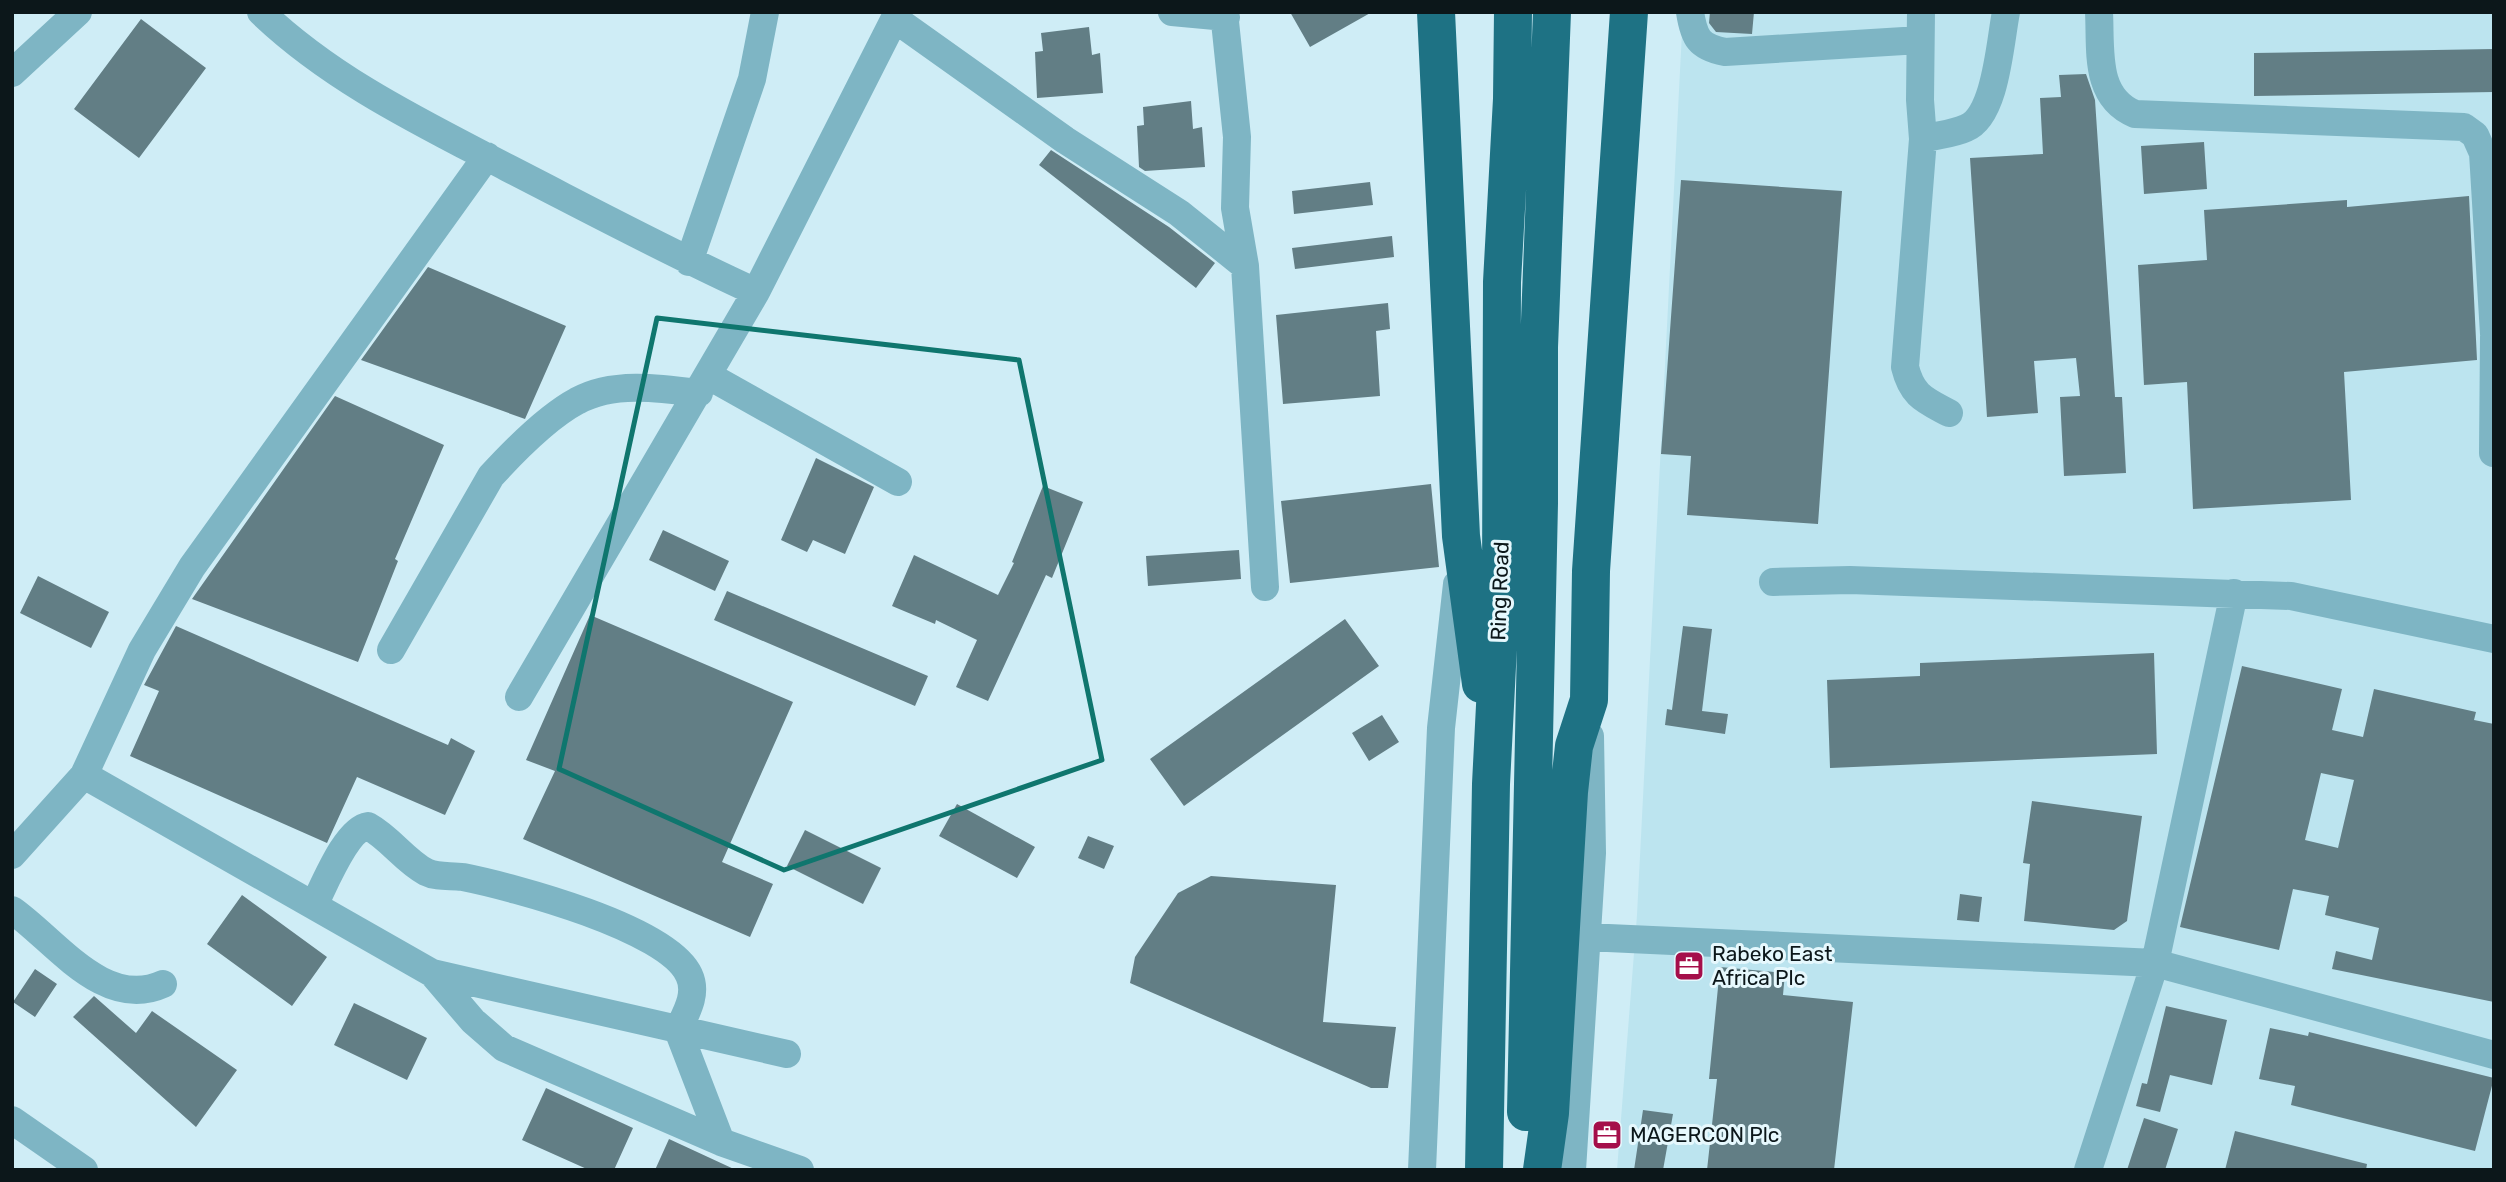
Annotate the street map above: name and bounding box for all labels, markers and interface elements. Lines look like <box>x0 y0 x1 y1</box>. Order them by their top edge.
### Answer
street label: Ring Road <box>1485 541 1514 641</box>
place label: Rabeko East Africa Plc <box>1712 941 1832 990</box>
office icon: Rabeko East Africa Plc <box>1672 949 1706 983</box>
office icon: MAGERCON Plc <box>1590 1118 1624 1152</box>
place label: MAGERCON Plc <box>1630 1122 1779 1147</box>

